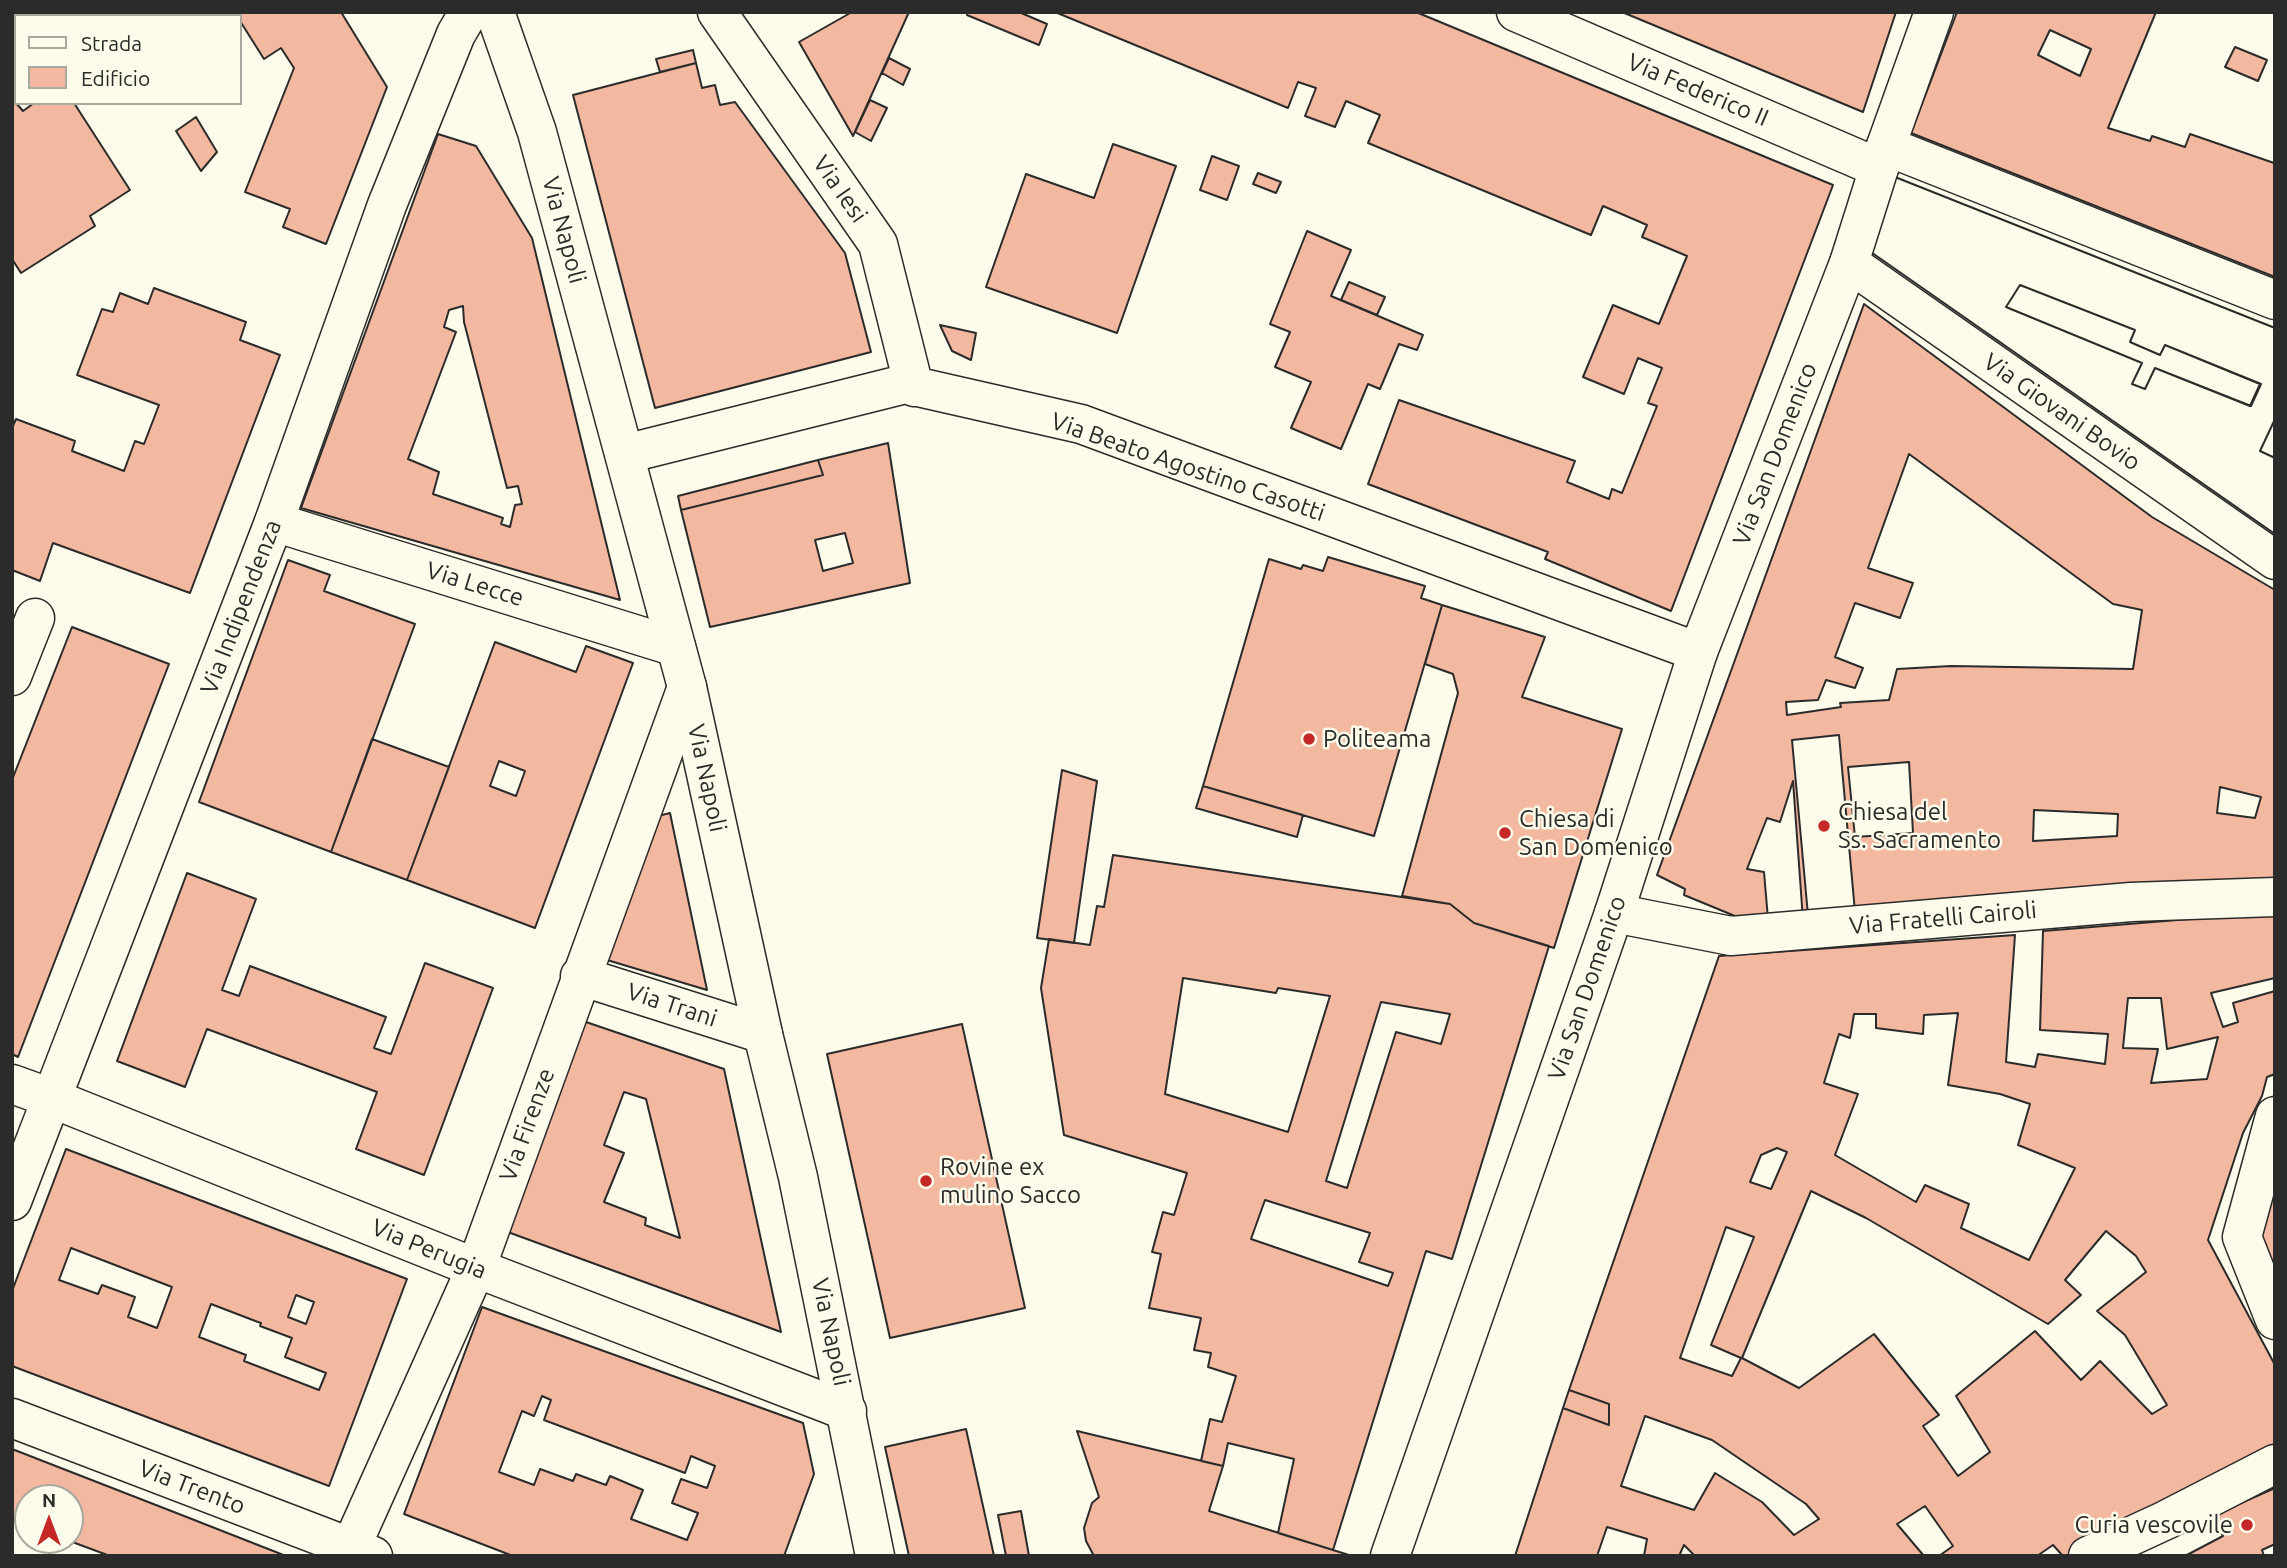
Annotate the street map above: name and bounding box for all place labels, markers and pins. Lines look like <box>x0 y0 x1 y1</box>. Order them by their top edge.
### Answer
place label: Politeama <box>1323 725 1431 753</box>
marker: Politeama <box>1301 731 1317 747</box>
place label: Chiesa del Ss. Sacramento <box>1838 798 2001 854</box>
place label: Chiesa di San Domenico <box>1519 805 1673 861</box>
marker: Chiesa del Ss. Sacramento <box>1816 818 1832 834</box>
marker: Chiesa di San Domenico <box>1497 825 1513 841</box>
place label: Rovine ex mulino Sacco <box>940 1153 1081 1209</box>
marker: Rovine ex mulino Sacco <box>918 1173 934 1189</box>
place label: Curia vescovile <box>2075 1511 2233 1539</box>
marker: Curia vescovile <box>2239 1517 2255 1533</box>

